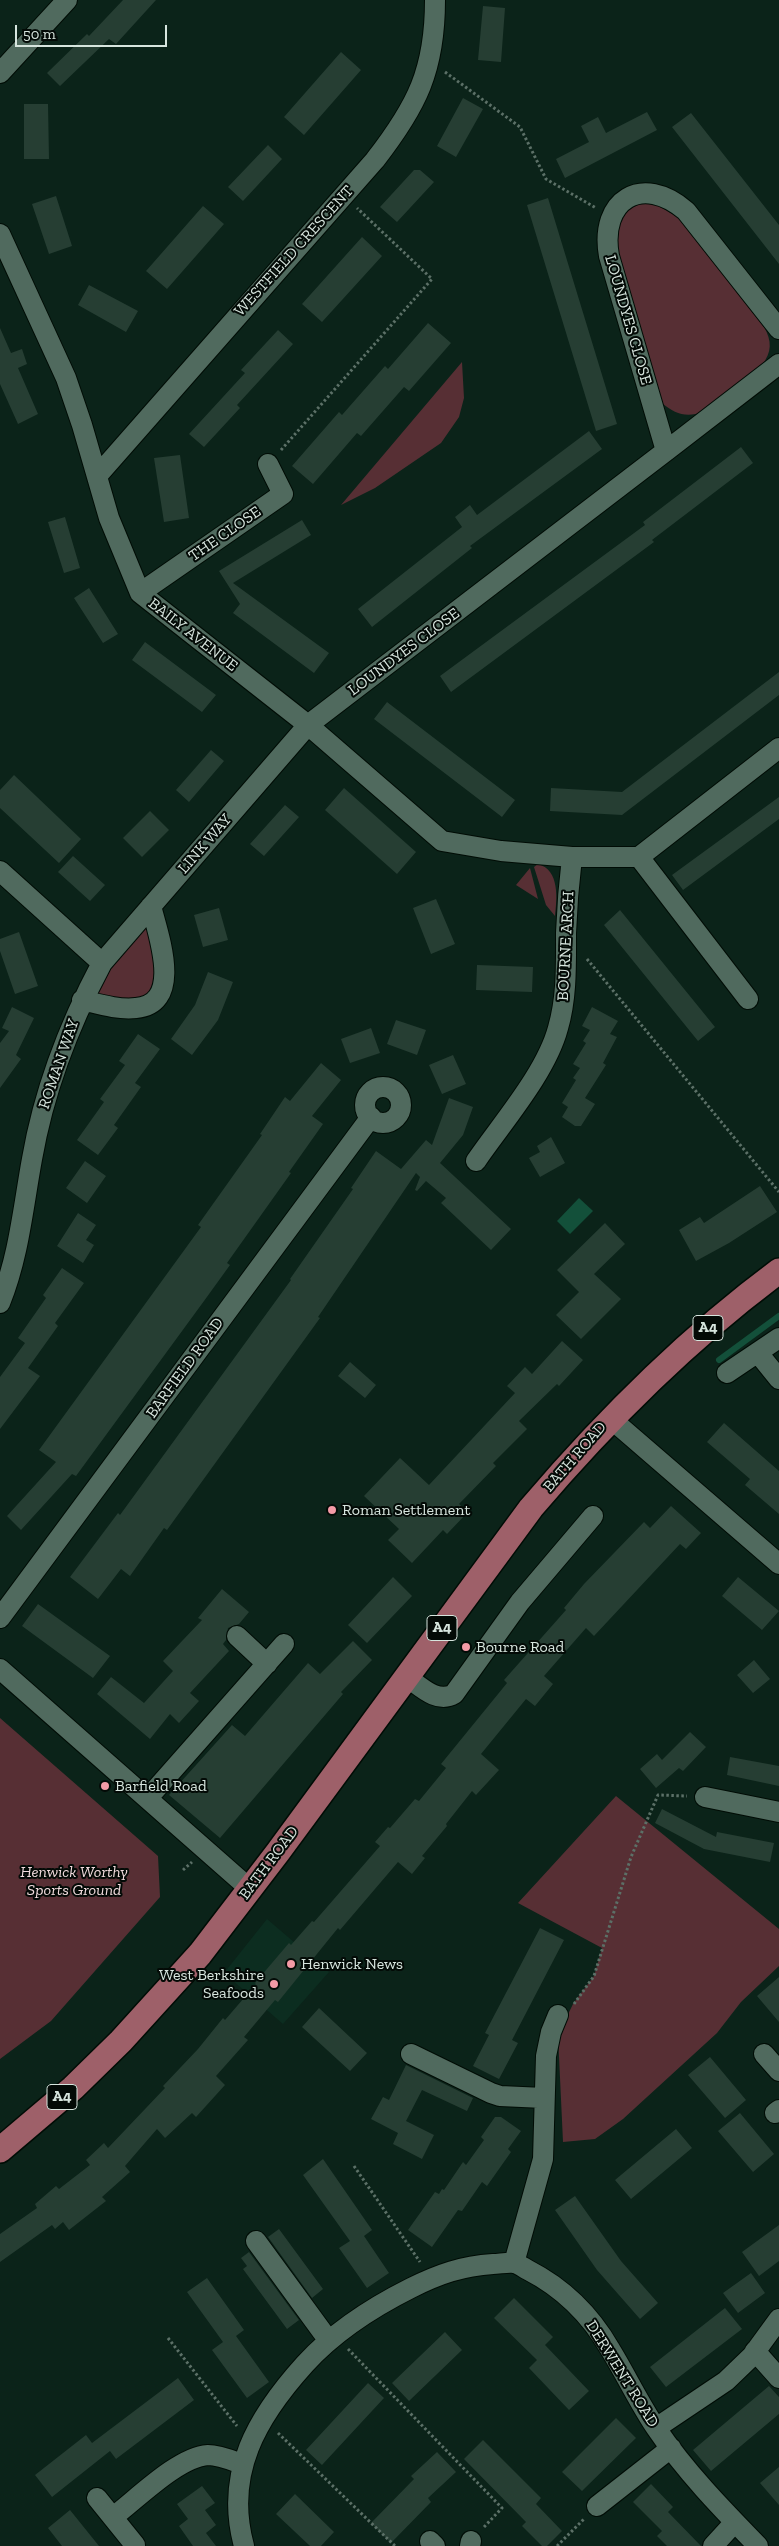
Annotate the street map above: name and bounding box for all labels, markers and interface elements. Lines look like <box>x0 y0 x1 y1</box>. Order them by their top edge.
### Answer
scale bar <box>18 15 170 47</box>
text: 50 m <box>23 25 56 43</box>
street label: WESTFIELD CRESCENT <box>230 182 358 320</box>
street label: LOUNDYES CLOSE <box>600 253 656 387</box>
street label: THE CLOSE <box>185 502 265 566</box>
street label: BAILY AVENUE <box>145 594 241 676</box>
street label: LOUNDYES CLOSE <box>345 604 463 700</box>
street label: LINK WAY <box>174 810 236 878</box>
street label: BOURNE ARCH <box>554 891 578 1001</box>
street label: ROMAN WAY <box>35 1016 83 1112</box>
street label: BARFIELD ROAD <box>142 1314 228 1422</box>
road number: A4 <box>693 1316 723 1340</box>
street label: BATH ROAD <box>539 1418 611 1496</box>
place label: Roman Settlement <box>342 1500 470 1520</box>
marker: Roman Settlement <box>326 1504 338 1516</box>
road number: A4 <box>427 1616 457 1640</box>
place label: Bourne Road <box>476 1637 564 1657</box>
marker: Bourne Road <box>460 1641 472 1653</box>
place label: Barfield Road <box>115 1776 207 1796</box>
marker: Barfield Road <box>99 1780 111 1792</box>
street label: BATH ROAD <box>235 1822 303 1904</box>
park label: Henwick Worthy Sports Ground <box>20 1862 128 1900</box>
place label: Henwick News <box>301 1954 403 1974</box>
marker: Henwick News <box>285 1958 297 1970</box>
place label: West Berkshire Seafoods <box>159 1965 264 2003</box>
marker: West Berkshire Seafoods <box>268 1978 280 1990</box>
road number: A4 <box>47 2084 77 2110</box>
street label: DERWENT ROAD <box>581 2317 663 2431</box>

